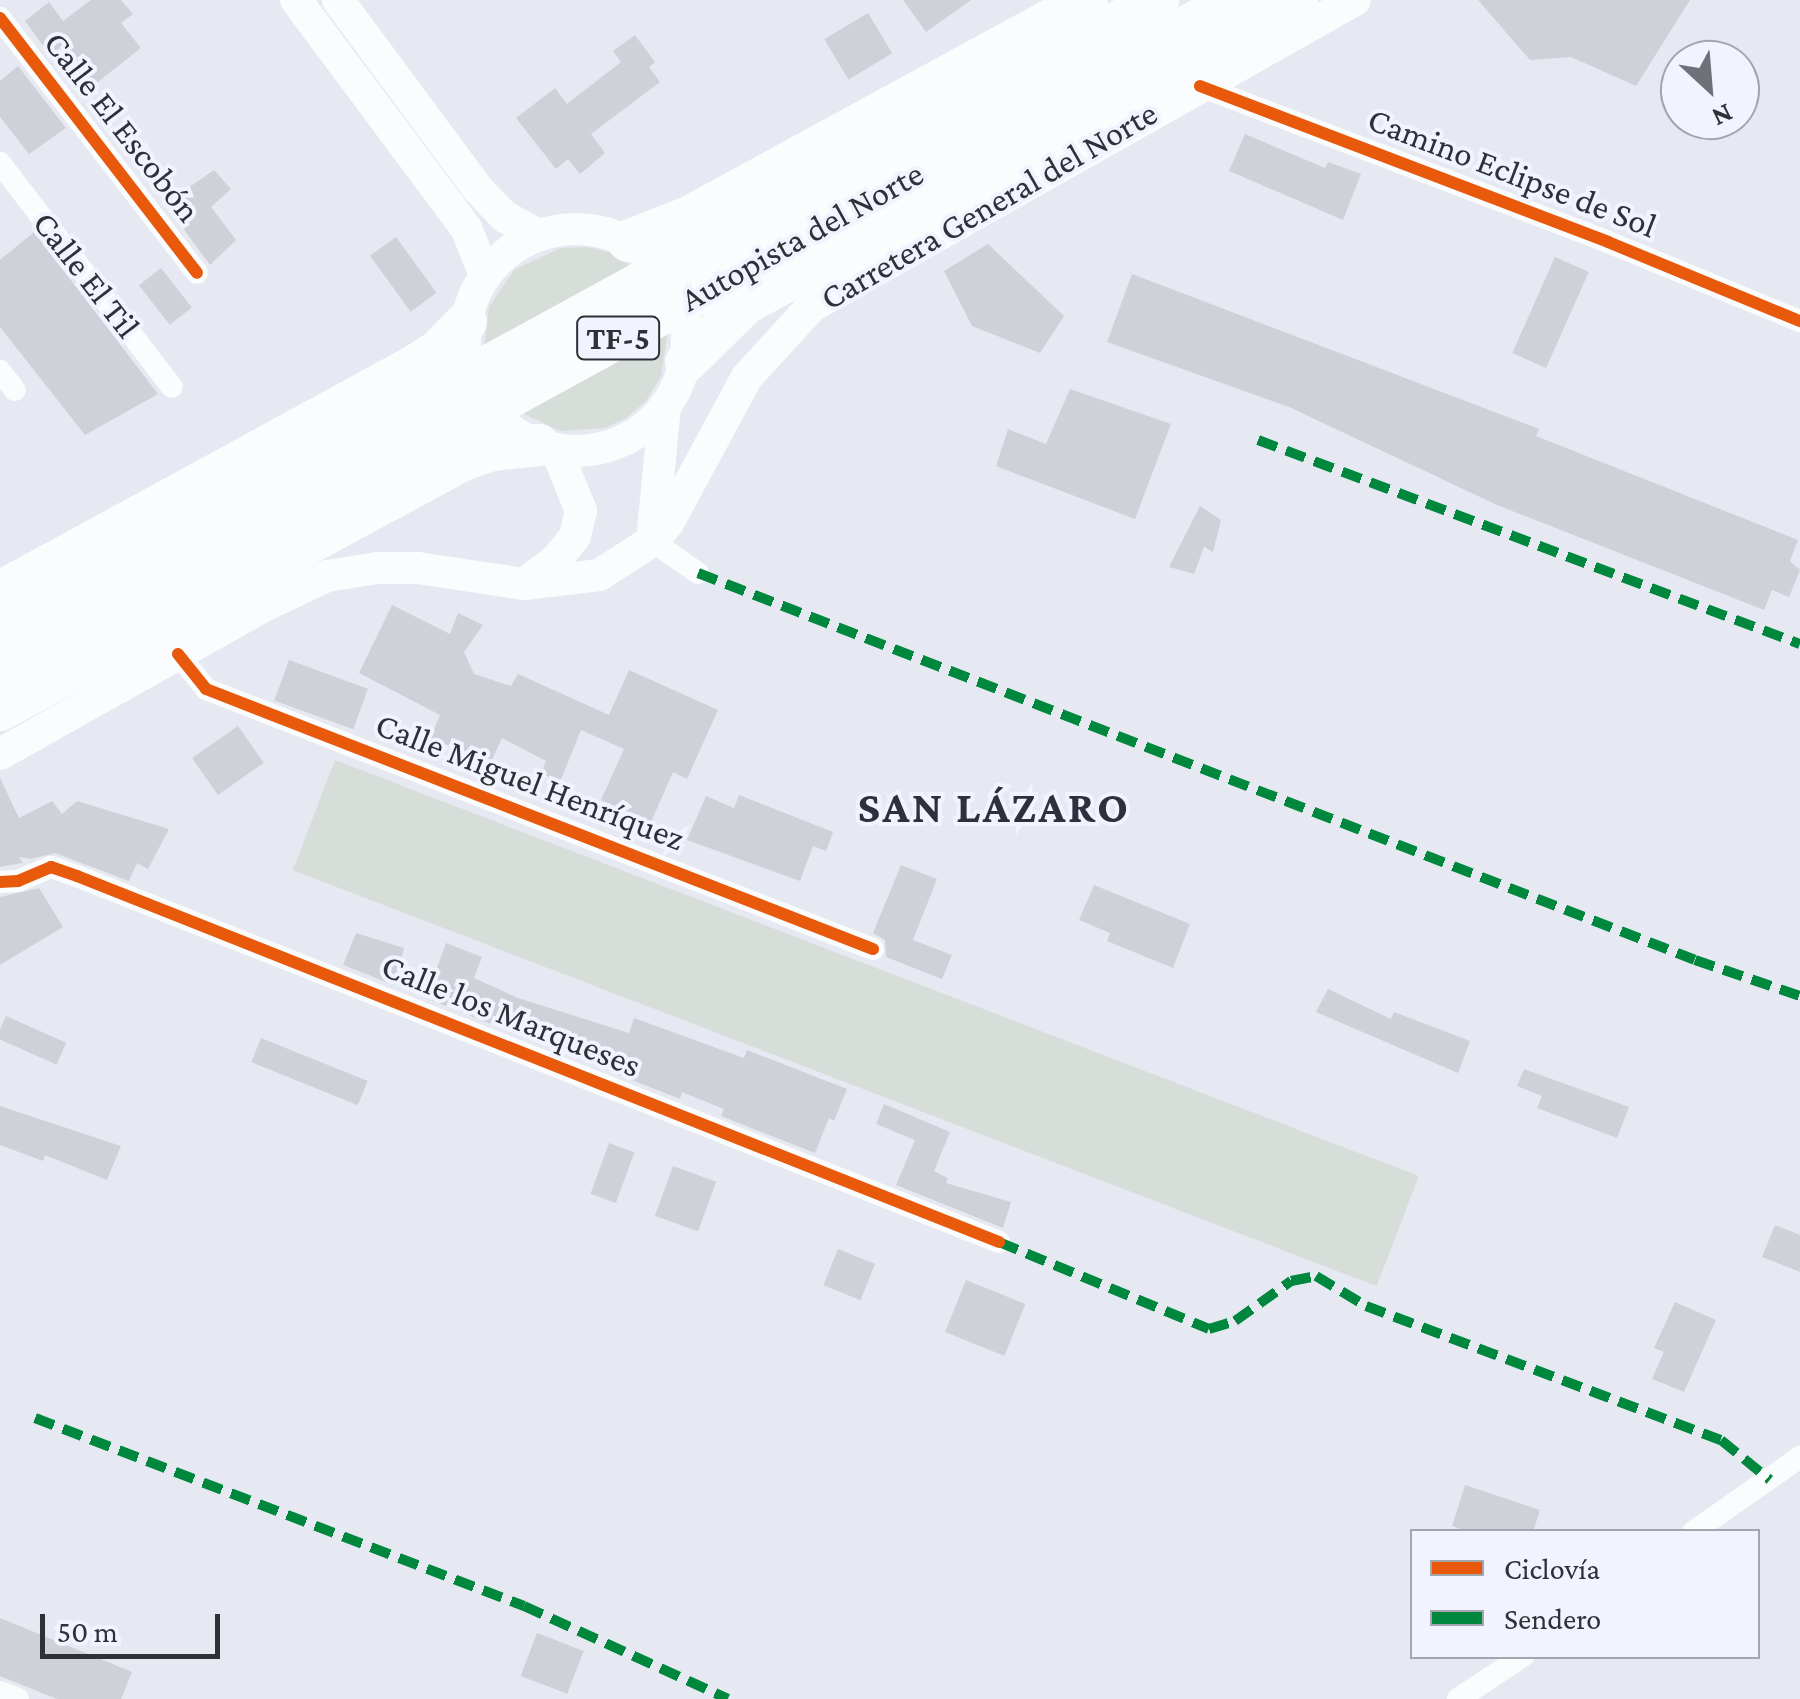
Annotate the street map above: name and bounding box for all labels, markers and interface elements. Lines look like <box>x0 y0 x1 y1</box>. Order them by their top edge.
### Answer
street label: Calle El Escobón <box>35 23 209 231</box>
north arrow <box>1660 40 1760 140</box>
street label: Carretera General del Norte <box>813 92 1165 320</box>
text: N <box>1707 97 1738 134</box>
street label: Camino Eclipse de Sol <box>1362 99 1662 247</box>
street label: Autopista del Norte <box>673 153 931 321</box>
street label: Calle El Til <box>24 203 148 347</box>
road number: TF-5 <box>576 311 660 365</box>
street label: Calle Miguel Henríquez <box>370 704 690 860</box>
district label: SAN LÁZARO <box>857 781 1131 835</box>
street label: Calle los Marqueses <box>375 945 647 1087</box>
legend <box>1410 1529 1760 1659</box>
text: Ciclovía <box>1504 1552 1600 1585</box>
scale bar <box>45 1594 225 1656</box>
text: Sendero <box>1504 1602 1601 1635</box>
text: 50 m <box>57 1615 118 1648</box>

